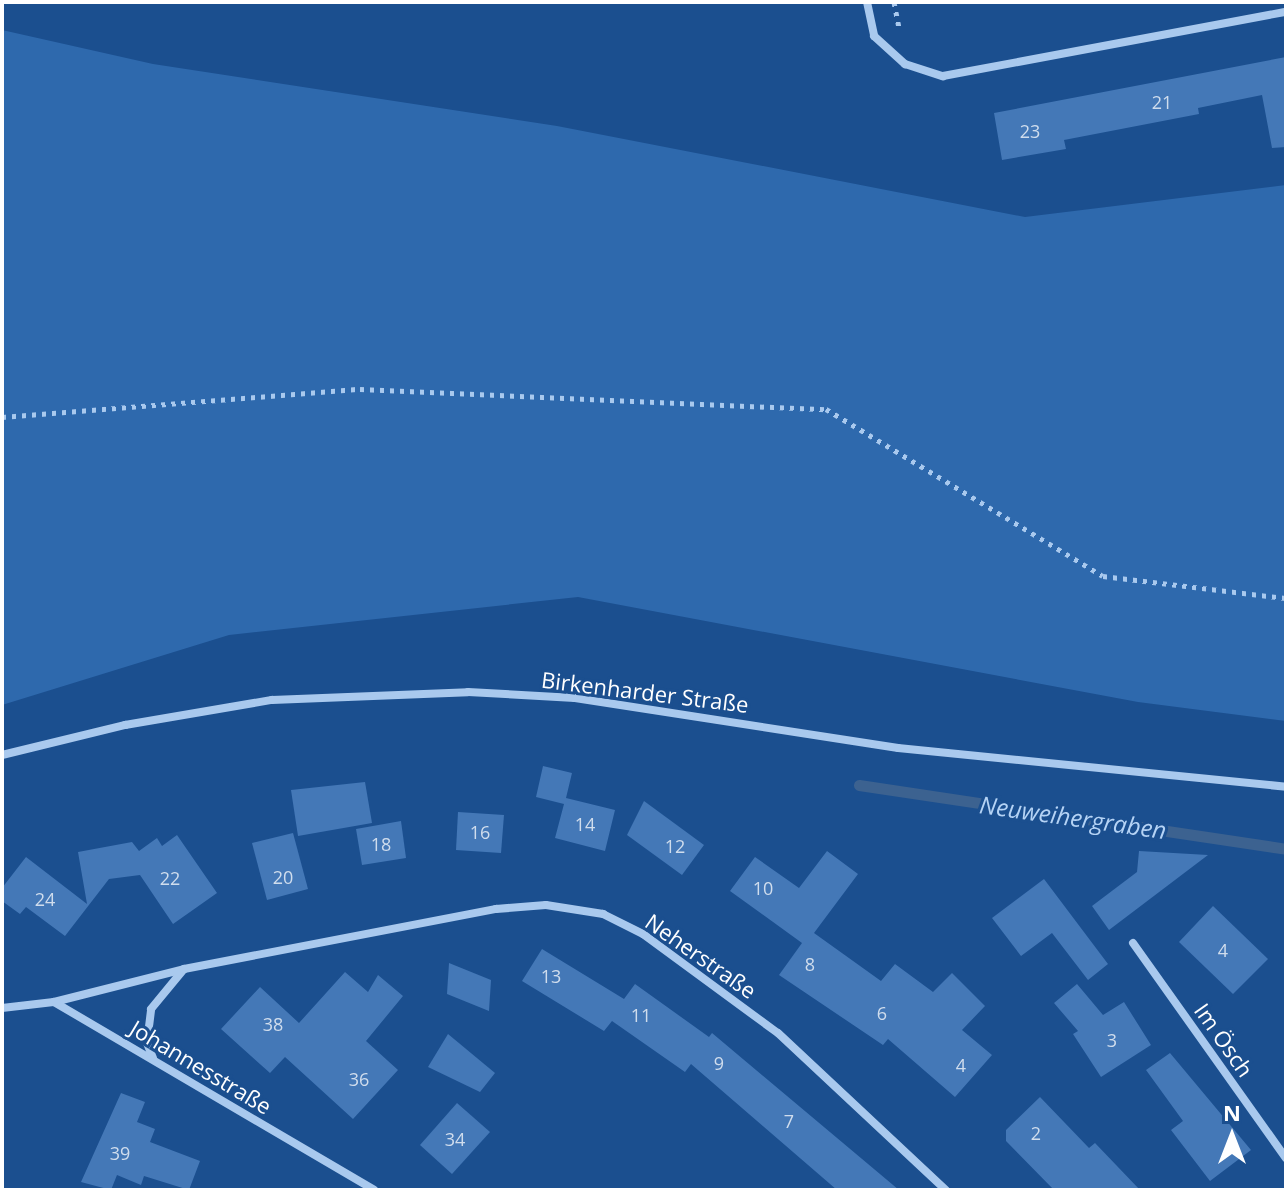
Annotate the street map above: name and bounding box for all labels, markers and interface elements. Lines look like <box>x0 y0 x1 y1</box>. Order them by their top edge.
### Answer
house number: 21 <box>1152 91 1172 113</box>
house number: 23 <box>1020 120 1040 142</box>
street label: Birkenharder Straße <box>540 666 750 718</box>
water label: Neuweihergraben <box>978 790 1168 844</box>
house number: 14 <box>575 813 595 835</box>
house number: 16 <box>470 821 490 843</box>
house number: 18 <box>371 833 391 855</box>
house number: 12 <box>665 835 685 857</box>
house number: 20 <box>273 866 293 888</box>
house number: 22 <box>160 867 180 889</box>
house number: 10 <box>753 877 773 899</box>
house number: 24 <box>35 888 55 910</box>
street label: Neherstraße <box>640 908 762 1004</box>
house number: 4 <box>1218 939 1228 961</box>
house number: 8 <box>805 953 815 975</box>
house number: 13 <box>541 965 561 987</box>
street label: Im Ösch <box>1189 998 1259 1082</box>
house number: 6 <box>877 1002 887 1024</box>
house number: 11 <box>631 1004 651 1026</box>
house number: 38 <box>263 1013 283 1035</box>
street label: Johannesstraße <box>126 1014 276 1120</box>
house number: 3 <box>1107 1029 1117 1051</box>
house number: 9 <box>714 1052 724 1074</box>
house number: 4 <box>956 1054 966 1076</box>
house number: 36 <box>349 1068 369 1090</box>
north arrow <box>1192 1096 1272 1176</box>
text: N <box>1223 1097 1241 1127</box>
house number: 7 <box>784 1110 794 1132</box>
house number: 2 <box>1031 1122 1041 1144</box>
house number: 34 <box>445 1128 465 1150</box>
house number: 39 <box>110 1142 130 1164</box>

